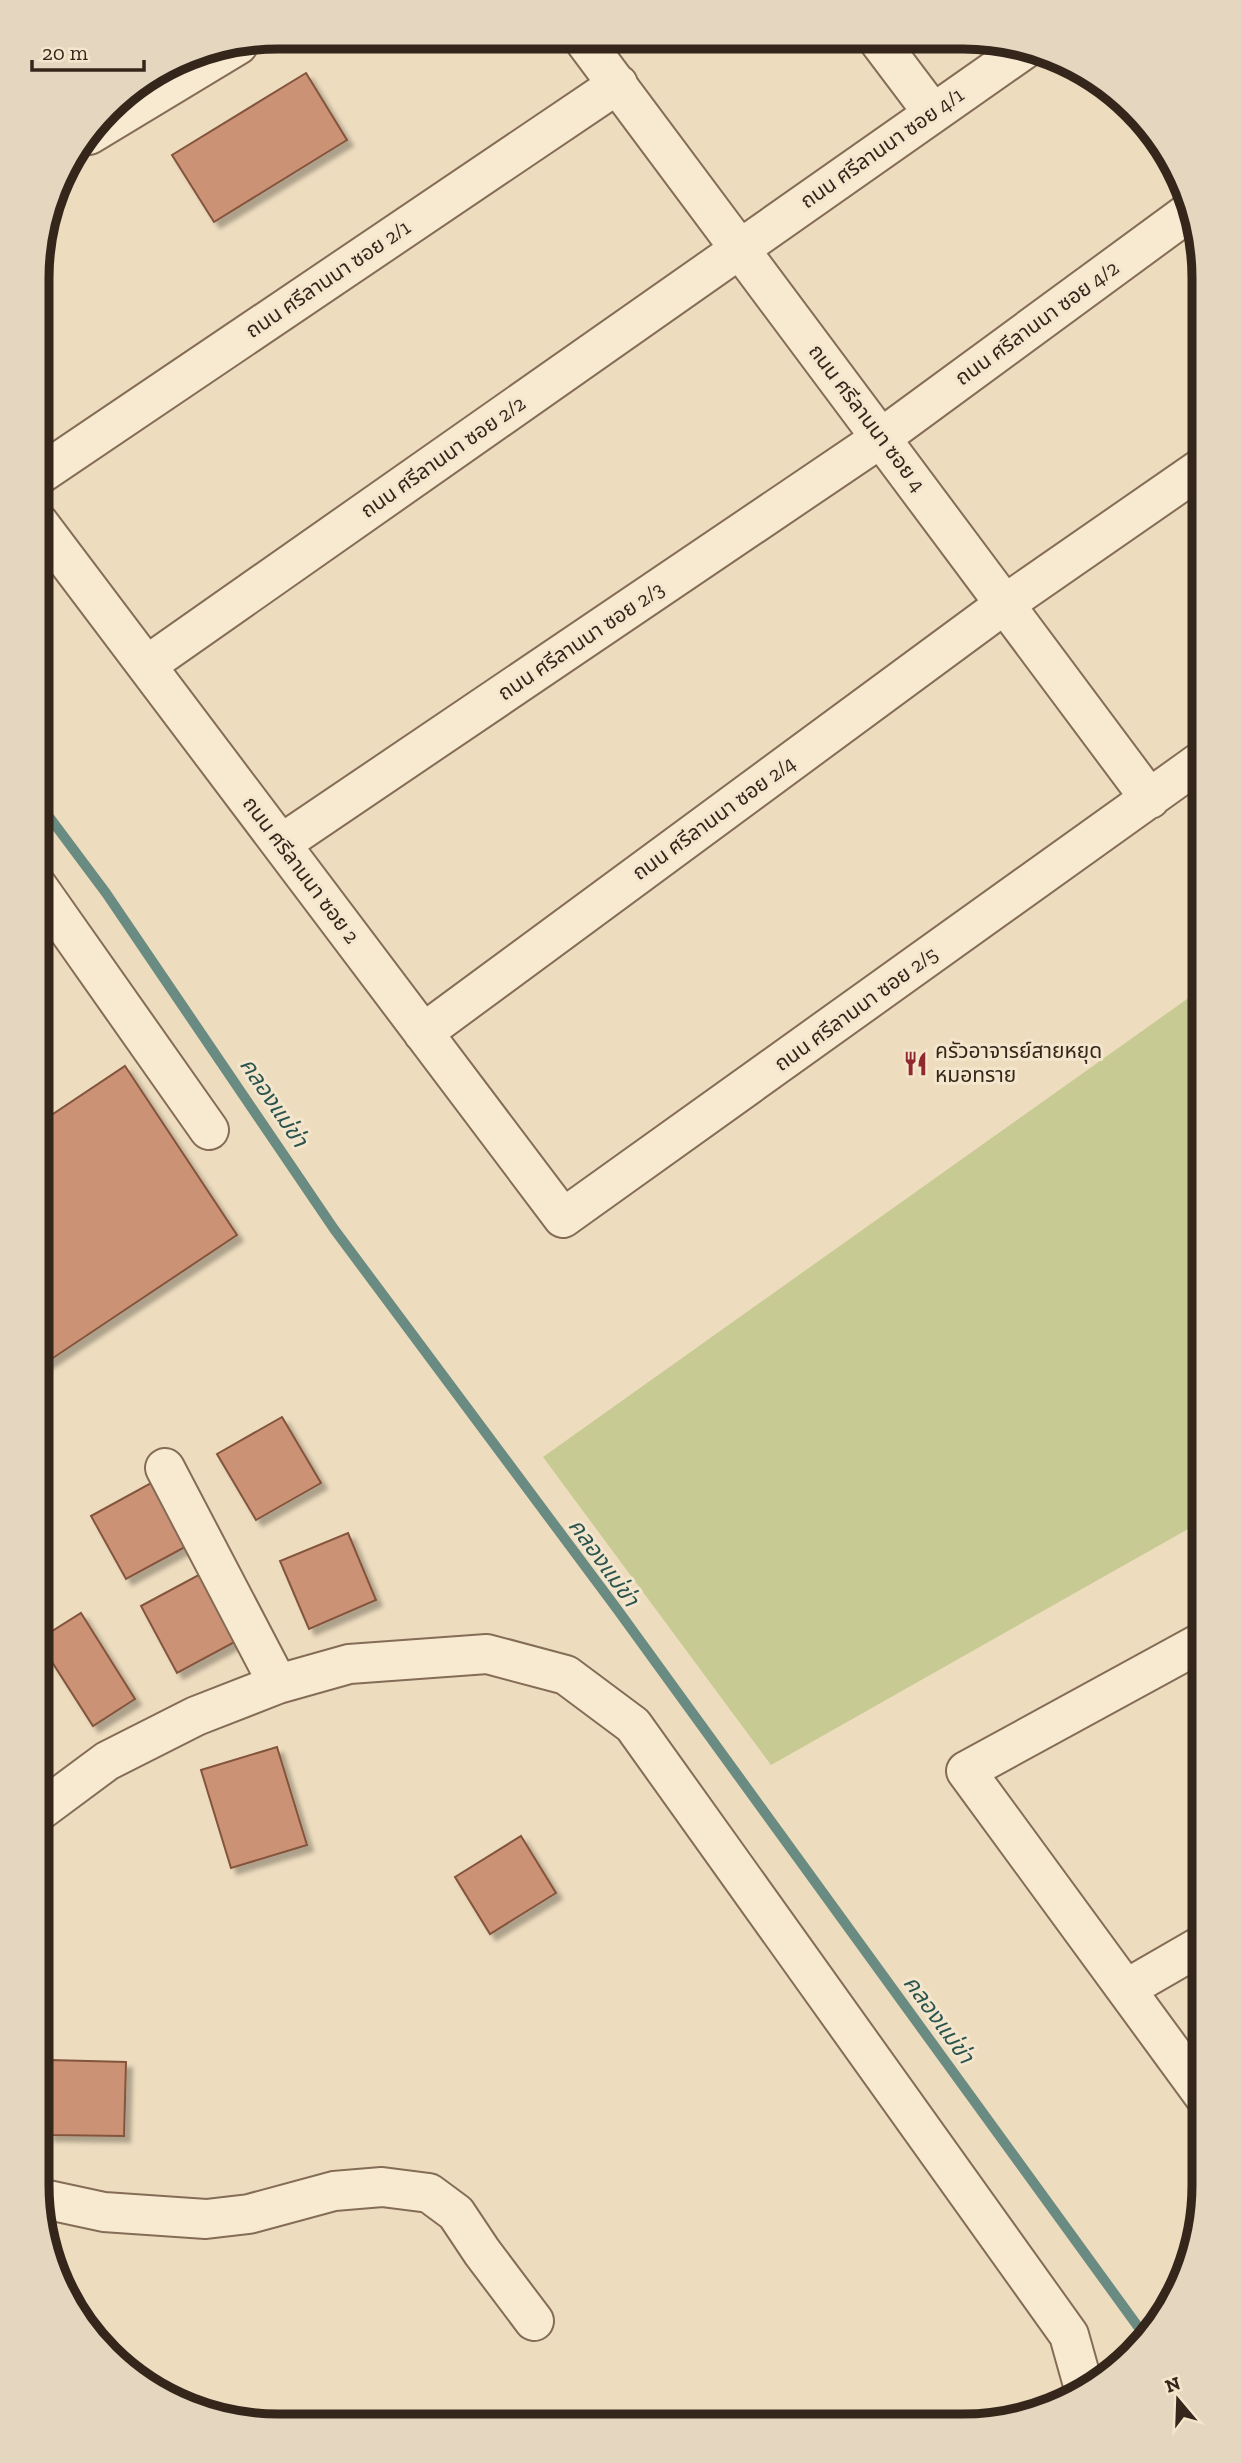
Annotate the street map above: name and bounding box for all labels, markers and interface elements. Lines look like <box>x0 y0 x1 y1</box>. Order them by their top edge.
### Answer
scale bar <box>32 28 144 72</box>
text: 20 m <box>42 40 88 65</box>
street label: ถนน ศรีลานนา ซอย 4/1 <box>795 82 968 213</box>
street label: ถนน ศรีลานนา ซอย 2/1 <box>241 214 415 343</box>
street label: ถนน ศรีลานนา ซอย 4/2 <box>950 255 1123 390</box>
street label: ถนน ศรีลานนา ซอย 4 <box>804 339 931 496</box>
street label: ถนน ศรีลานนา ซอย 2/2 <box>355 390 530 523</box>
street label: ถนน ศรีลานนา ซอย 2/3 <box>493 576 669 705</box>
street label: ถนน ศรีลานนา ซอย 2/4 <box>627 750 800 885</box>
street label: ถนน ศรีลานนา ซอย 2 <box>238 791 365 948</box>
street label: ถนน ศรีลานนา ซอย 2/5 <box>769 941 942 1076</box>
place label: ครัวอาจารย์สายหยุด หมอทราย <box>935 1038 1102 1087</box>
restaurant icon: ครัวอาจารย์สายหยุด หมอทราย <box>901 1049 929 1077</box>
water label: คลองแม่ข่า <box>234 1052 315 1153</box>
water label: คลองแม่ข่า <box>563 1513 646 1613</box>
water label: คลองแม่ข่า <box>898 1970 981 2070</box>
north arrow <box>1143 2365 1213 2435</box>
text: N <box>1162 2371 1183 2398</box>

